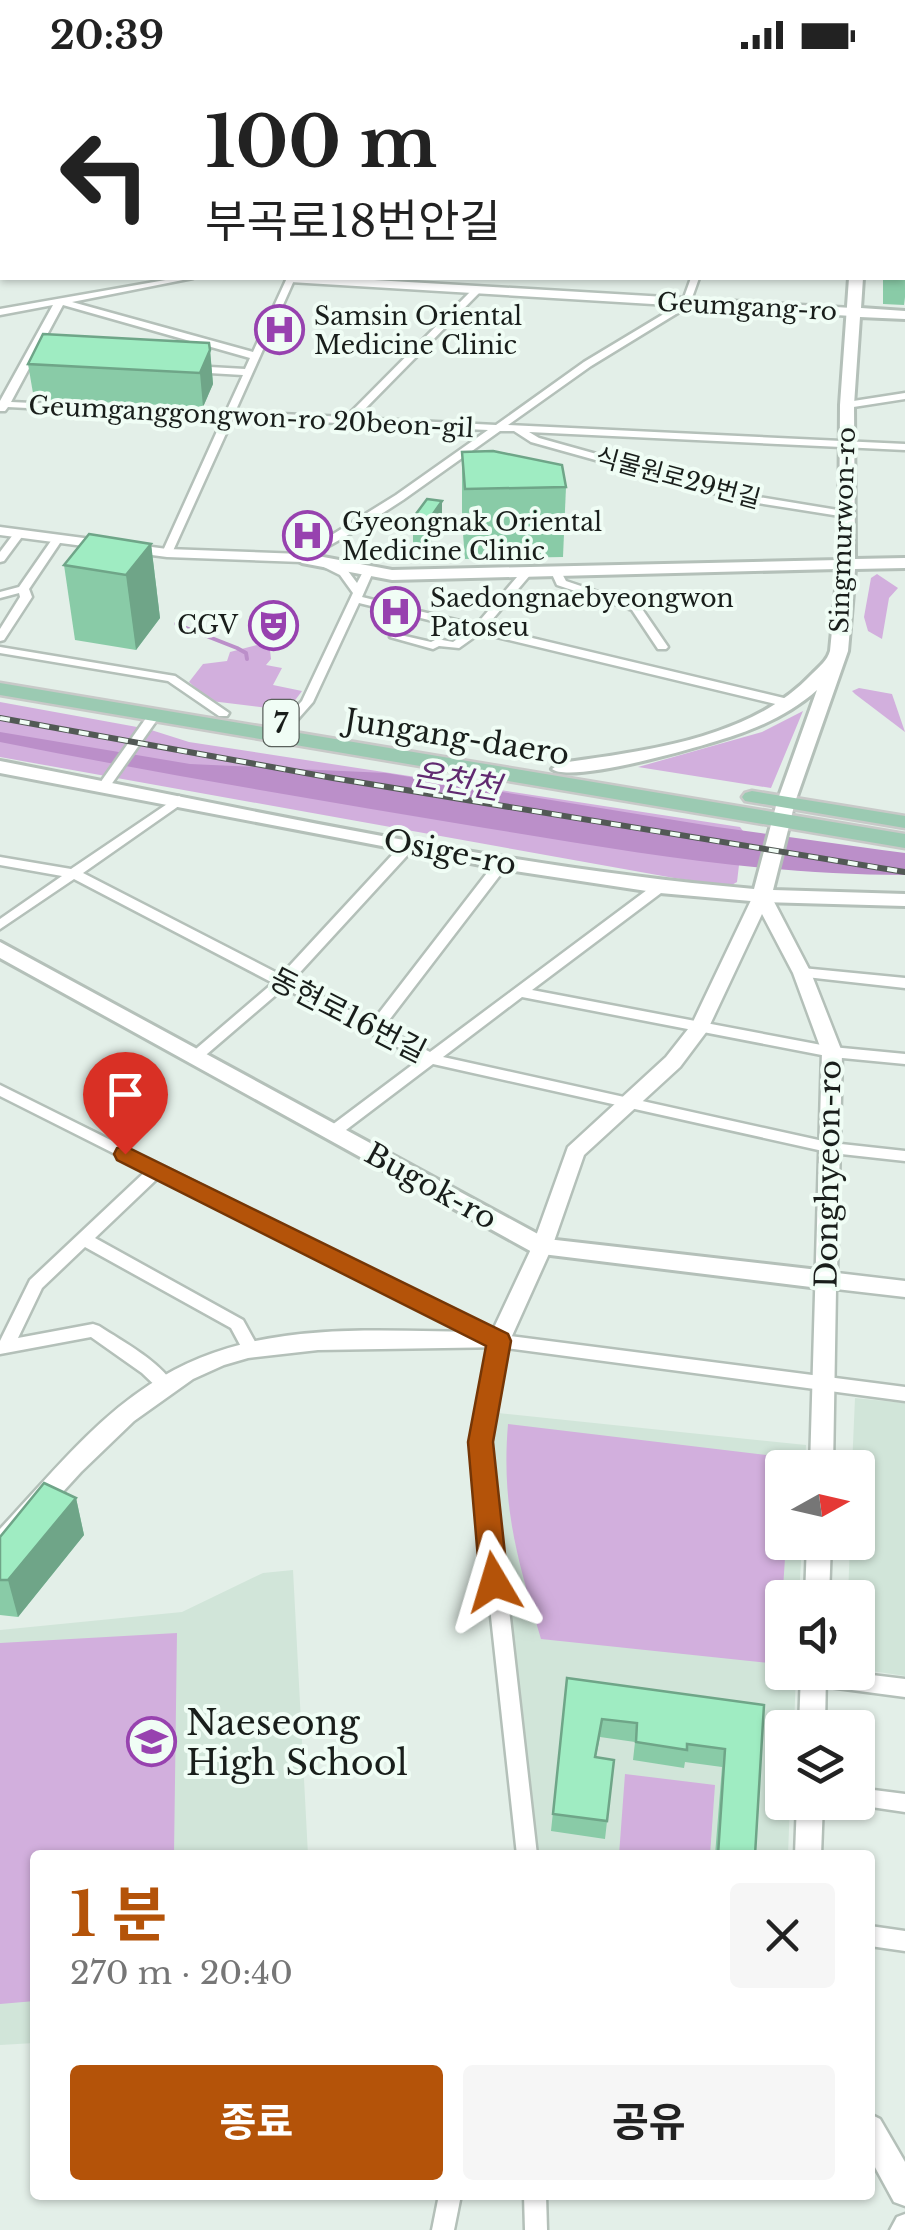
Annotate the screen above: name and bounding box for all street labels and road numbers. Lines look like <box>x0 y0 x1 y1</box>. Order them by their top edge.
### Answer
street label: Geumgang-ro <box>656 287 838 327</box>
street label: Geumganggongwon-ro 20beon-gil <box>28 390 474 444</box>
street label: Singmurwon-ro <box>824 426 862 634</box>
street label: 식물원로29번길 <box>592 441 764 515</box>
road number: 7 <box>264 700 298 746</box>
street label: Jungang-daero <box>338 700 572 773</box>
street label: Osige-ro <box>380 821 520 883</box>
street label: 동현로16번길 <box>264 960 432 1070</box>
street label: Donghyeon-ro <box>808 1060 848 1288</box>
street label: Bugok-ro <box>359 1135 503 1237</box>

